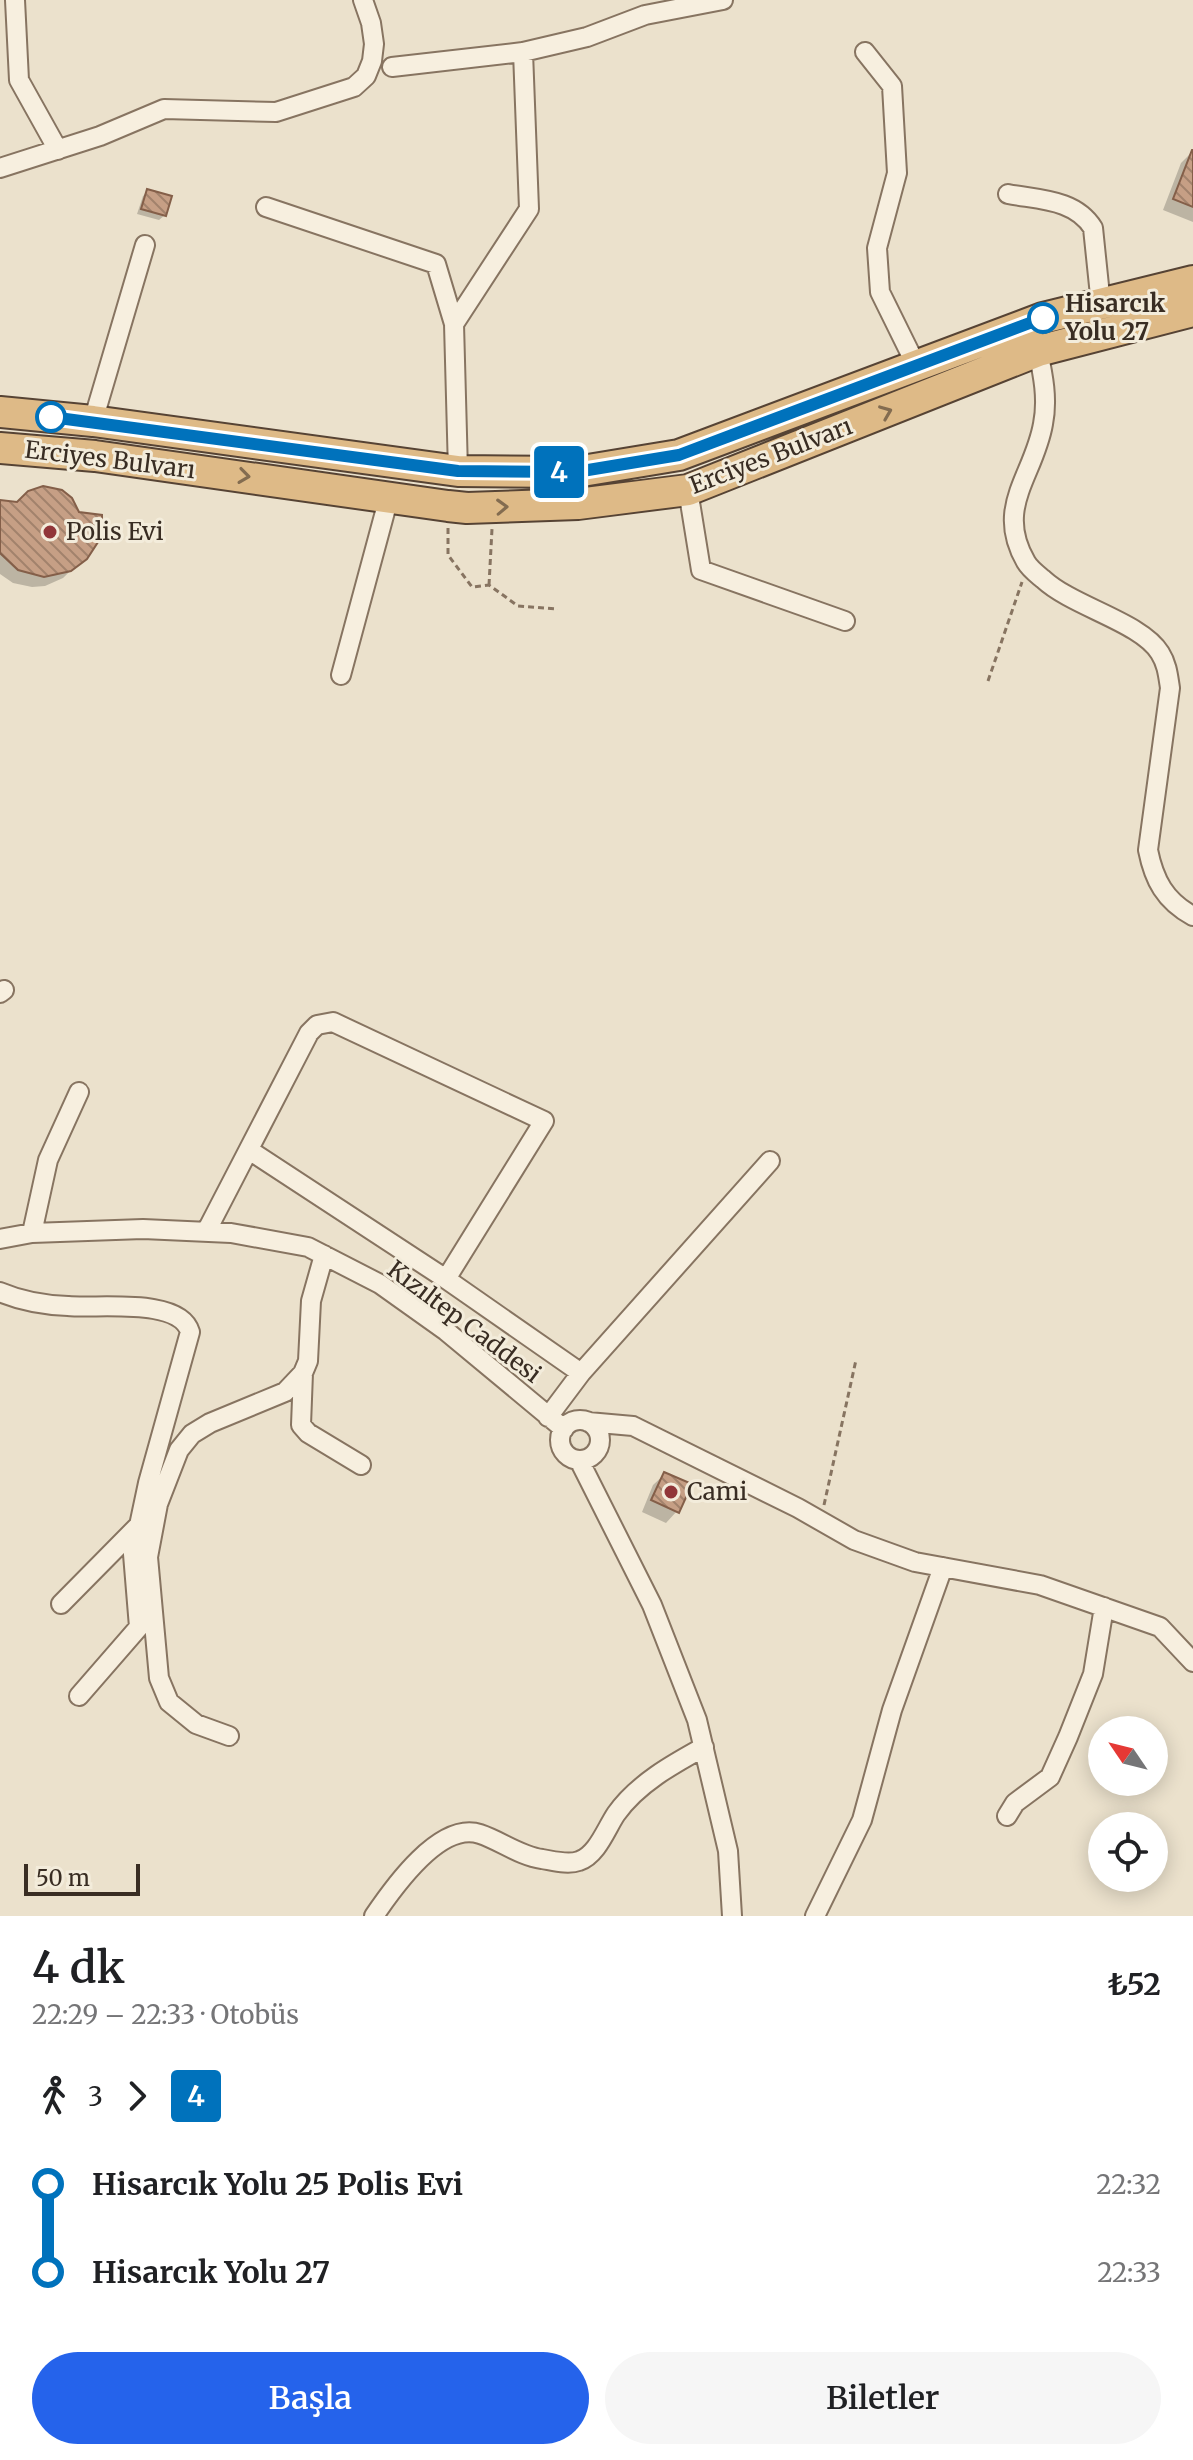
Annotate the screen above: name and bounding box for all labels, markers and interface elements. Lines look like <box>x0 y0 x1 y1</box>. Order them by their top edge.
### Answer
place label: Hisarcık Yolu 27 <box>1064 288 1166 347</box>
marker: Hisarcık Yolu 27 <box>1028 303 1058 333</box>
unlabelled marker <box>36 402 66 432</box>
one-way arrow <box>878 405 892 421</box>
street label: Erciyes Bulvarı <box>685 410 857 501</box>
street label: Erciyes Bulvarı <box>23 434 197 485</box>
line badge: 4 <box>533 446 585 498</box>
text: 4 <box>550 454 568 490</box>
one-way arrow <box>237 467 251 484</box>
one-way arrow <box>496 498 509 515</box>
place label: Polis Evi <box>66 516 164 547</box>
marker: Polis Evi <box>41 523 59 541</box>
street label: Kızıltep Caddesi <box>381 1254 548 1390</box>
place label: Cami <box>687 1476 748 1507</box>
marker: Cami <box>662 1483 680 1501</box>
north arrow <box>1088 1716 1168 1796</box>
map controls <box>1088 1716 1168 1892</box>
button: locate <box>1088 1812 1168 1892</box>
scale bar <box>24 1860 140 1896</box>
text: 50 m <box>36 1864 90 1892</box>
text: 4 dk <box>32 1940 125 1995</box>
text: ₺52 <box>1107 1965 1161 2003</box>
text: 22:29 – 22:33 · Otobüs <box>32 1998 299 2031</box>
icon: walk <box>32 2074 76 2118</box>
icon: forward <box>115 2074 159 2118</box>
text: 4 <box>187 2078 205 2114</box>
text: 3 <box>88 2080 103 2113</box>
text: Hisarcık Yolu 25 Polis Evi <box>92 2165 463 2203</box>
text: 22:32 <box>1096 2168 1161 2201</box>
text: Hisarcık Yolu 27 <box>92 2253 330 2291</box>
text: 22:33 <box>1097 2256 1161 2289</box>
button: Başla <box>32 2352 589 2444</box>
button: Biletler <box>605 2352 1161 2444</box>

